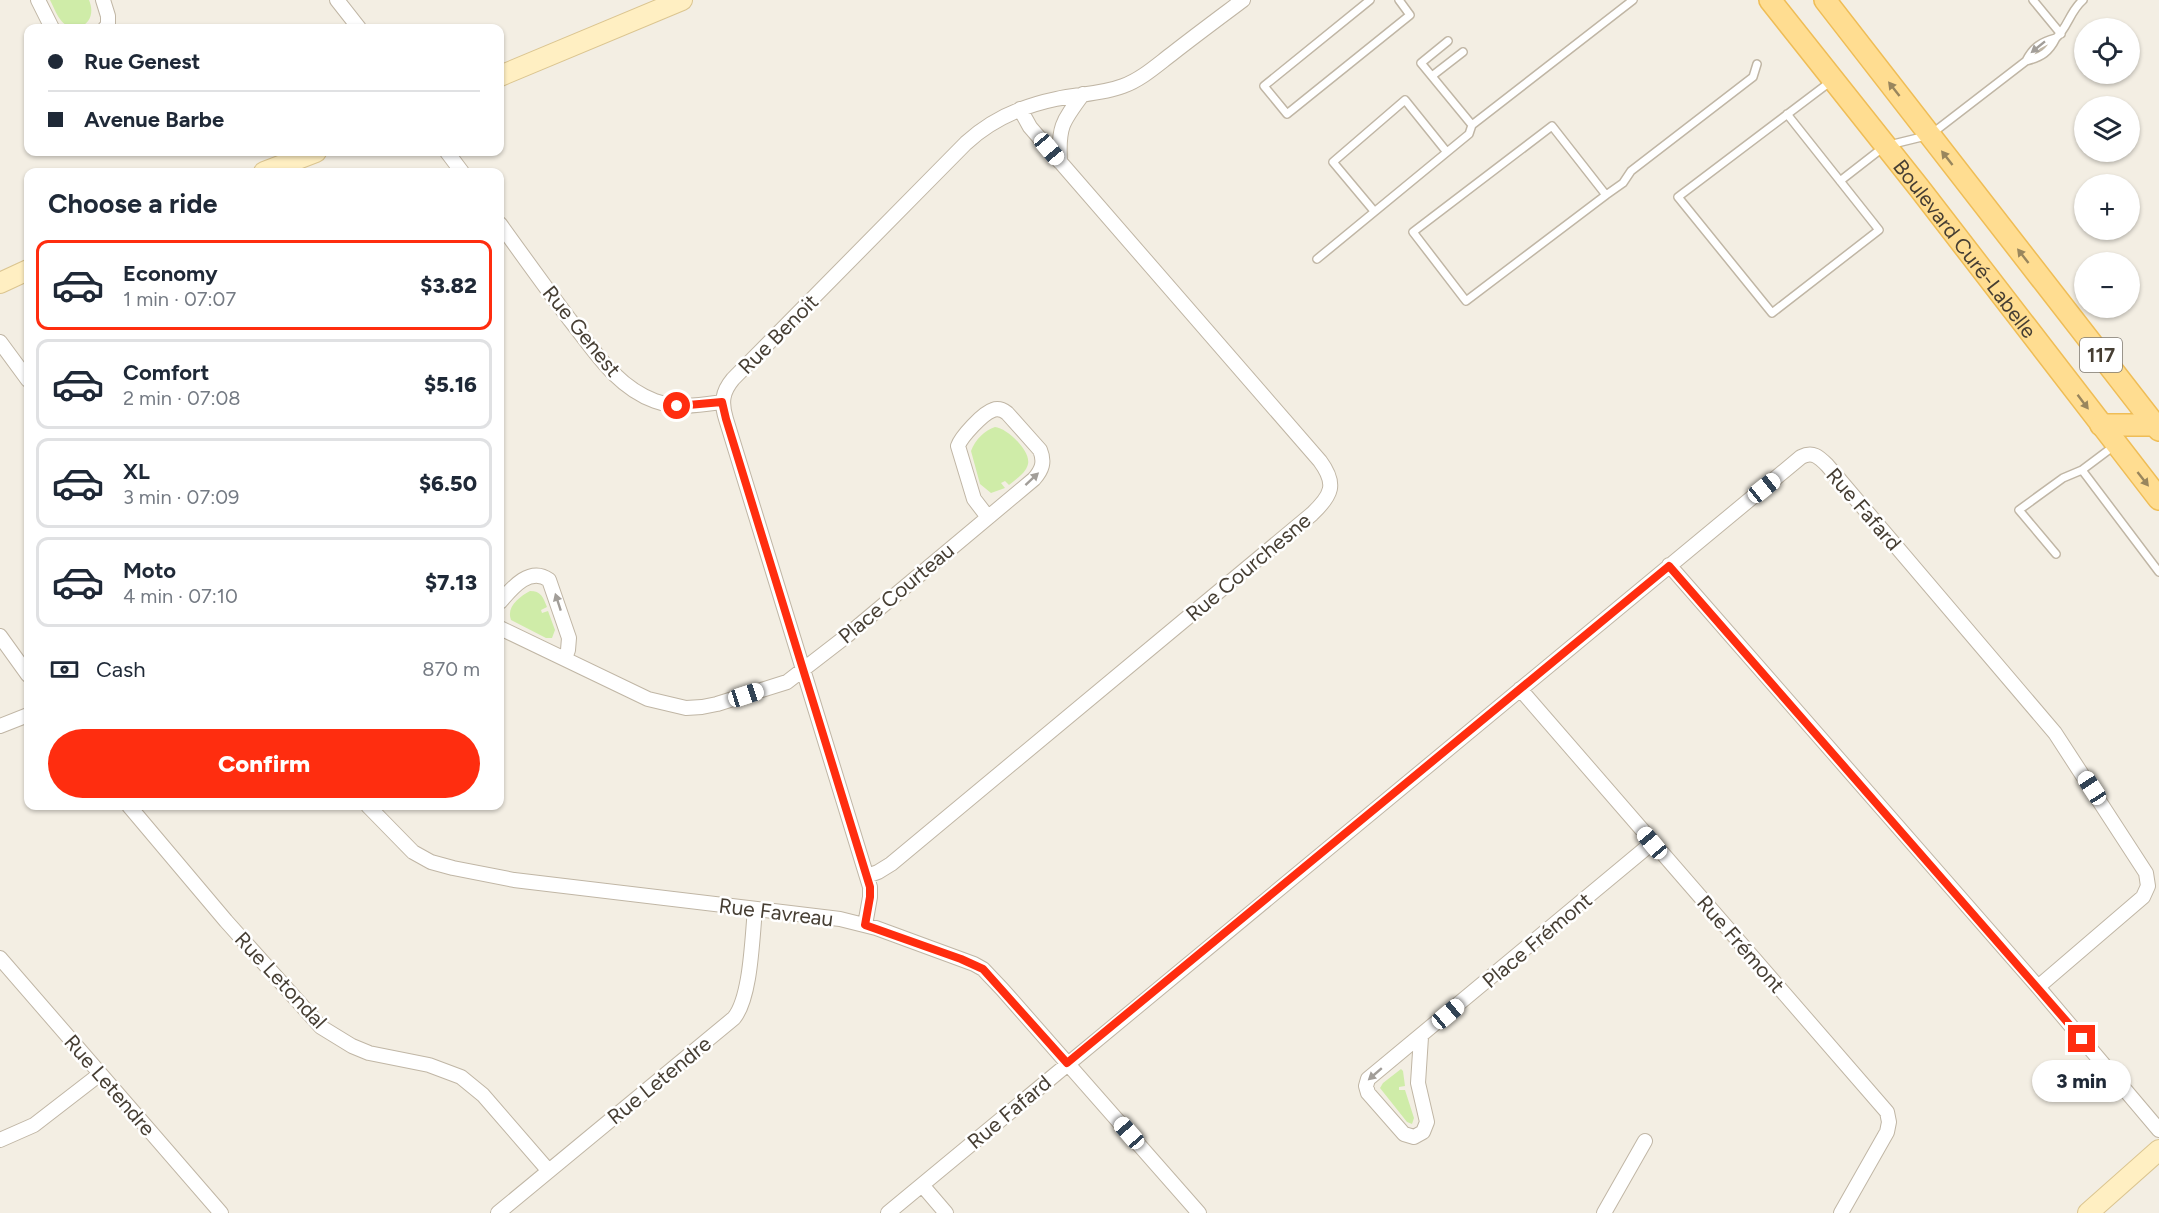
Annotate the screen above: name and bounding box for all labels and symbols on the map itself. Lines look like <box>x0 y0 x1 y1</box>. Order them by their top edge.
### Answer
one-way arrow <box>2030 41 2046 54</box>
one-way arrow <box>1887 81 1900 97</box>
car <box>1031 129 1067 169</box>
one-way arrow <box>1942 150 1954 165</box>
street label: Boulevard Curé-Labelle <box>1889 154 2042 343</box>
one-way arrow <box>2017 248 2030 264</box>
street label: Rue Genest <box>538 280 626 382</box>
street label: Rue Benoit <box>733 289 823 379</box>
road number: 117 <box>2080 338 2122 372</box>
route start <box>663 392 690 419</box>
one-way arrow <box>2077 394 2089 409</box>
street label: Rue Fafard <box>1821 463 1907 555</box>
car <box>1744 470 1784 506</box>
one-way arrow <box>2136 471 2148 486</box>
one-way arrow <box>1024 473 1038 487</box>
street label: Rue Courchesne <box>1181 508 1315 626</box>
street label: Place Courteau <box>833 537 959 649</box>
one-way arrow <box>552 593 562 611</box>
car <box>726 681 766 709</box>
car <box>2075 768 2109 808</box>
car <box>1634 823 1670 863</box>
street label: Place Frémont <box>1477 887 1597 993</box>
street label: Rue Frémont <box>1692 890 1790 998</box>
street label: Rue Favreau <box>717 893 835 931</box>
street label: Rue Letondal <box>230 926 332 1034</box>
car <box>1428 996 1468 1032</box>
route end <box>2068 1025 2095 1052</box>
street label: Rue Letendre <box>59 1029 161 1141</box>
street label: Rue Letendre <box>602 1031 716 1129</box>
callout: 3 min <box>2032 1060 2132 1102</box>
one-way arrow <box>1368 1067 1383 1080</box>
street label: Rue Fafard <box>962 1070 1056 1154</box>
car <box>1110 1114 1148 1152</box>

